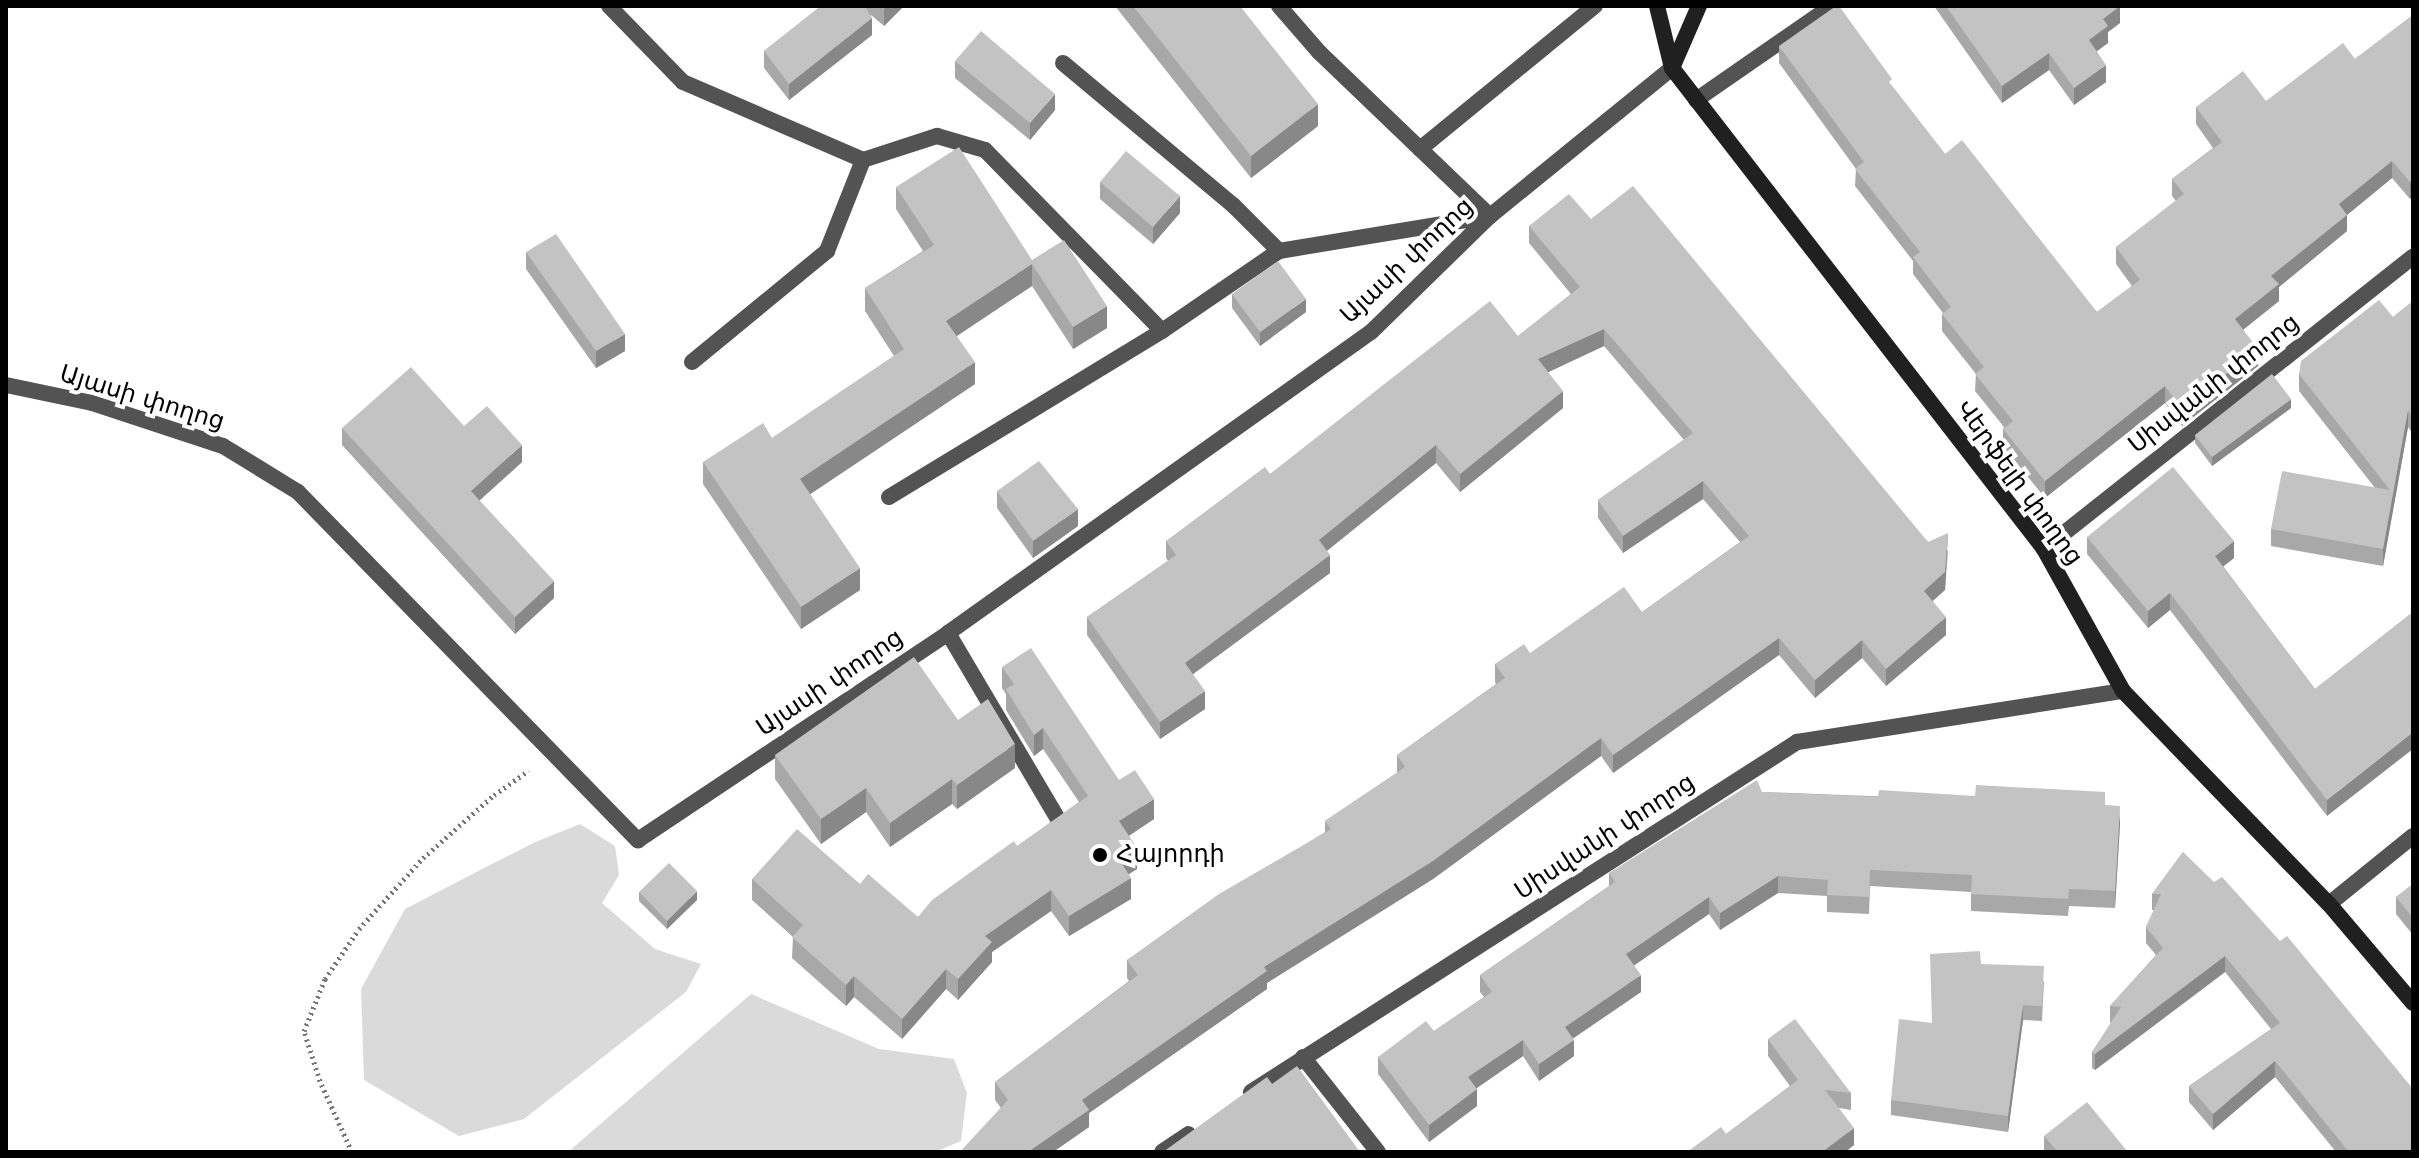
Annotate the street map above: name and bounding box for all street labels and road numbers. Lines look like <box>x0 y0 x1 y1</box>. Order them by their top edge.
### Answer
street label: Այասի փողոց <box>1335 192 1479 330</box>
street label: Սիսվանի փողոց <box>2123 308 2305 460</box>
street label: Այասի փողոց <box>56 359 228 437</box>
street label: Վերֆելի փողոց <box>1950 395 2088 571</box>
street label: Այասի փողոց <box>751 623 909 743</box>
street label: Սիսվանի փողոց <box>1510 768 1700 906</box>

